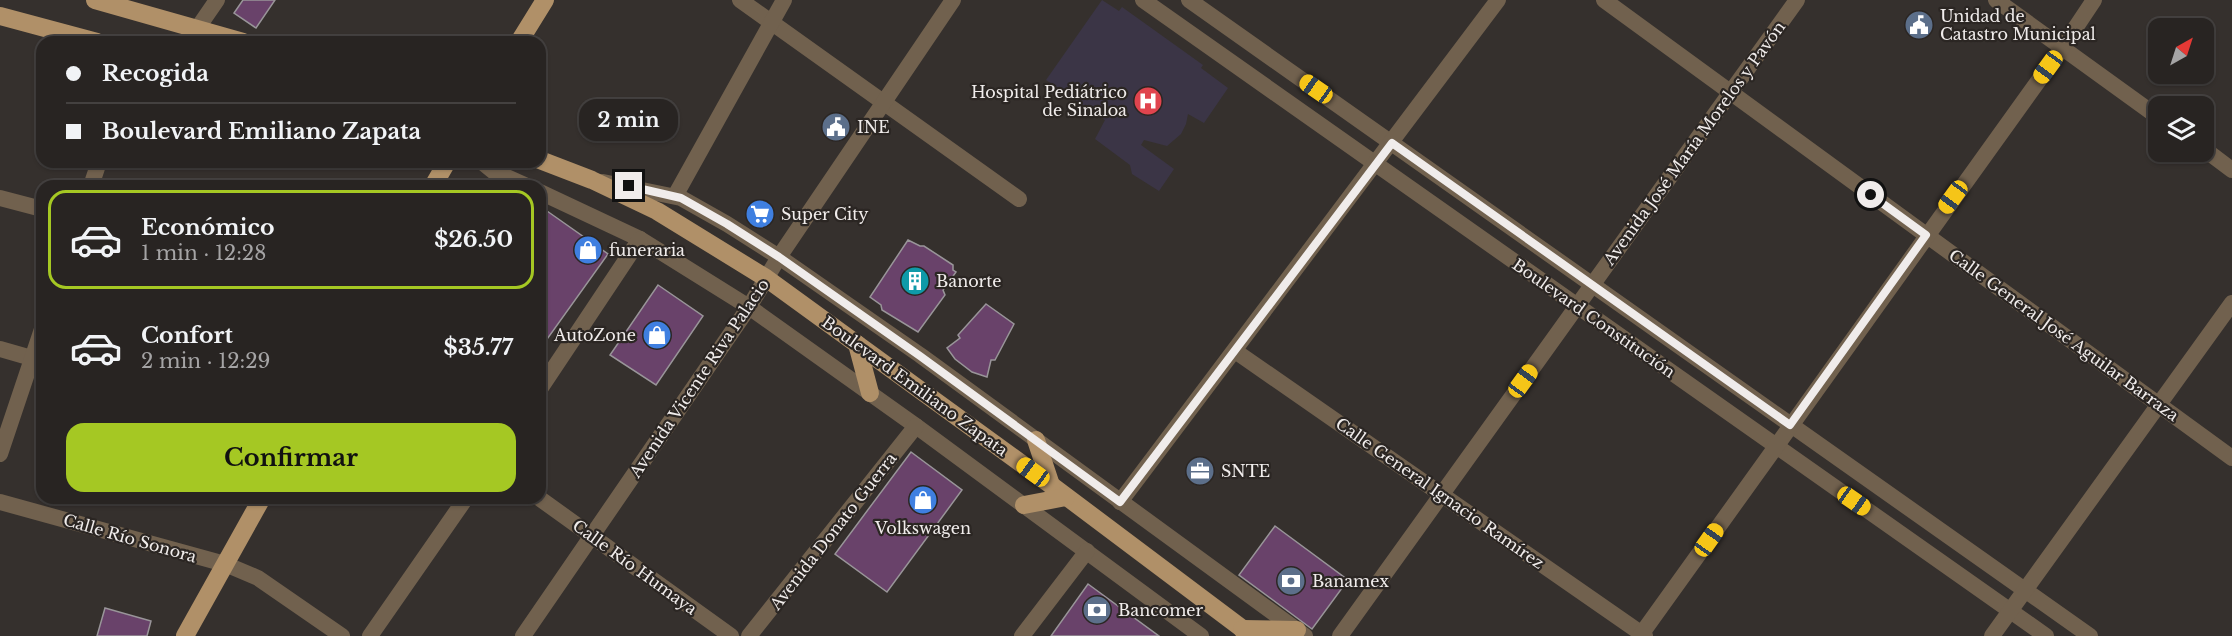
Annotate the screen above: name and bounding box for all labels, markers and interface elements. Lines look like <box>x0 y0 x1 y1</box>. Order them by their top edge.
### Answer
place label: Unidad de Catastro Municipal <box>1940 6 2096 44</box>
public building icon: Unidad de Catastro Municipal <box>1903 9 1935 41</box>
street label: Avenida José María Morelos y Pavón <box>1598 17 1789 270</box>
north arrow <box>2148 18 2214 84</box>
map controls <box>2148 18 2214 162</box>
car <box>2030 47 2066 87</box>
text: Recogida <box>102 60 209 87</box>
car <box>1296 71 1336 107</box>
place label: Hospital Pediátrico de Sinaloa <box>971 82 1127 120</box>
hospital icon: Hospital Pediátrico de Sinaloa <box>1132 85 1164 117</box>
button: layers <box>2148 96 2214 162</box>
callout: 2 min <box>580 99 678 141</box>
text: 2 min <box>597 108 660 132</box>
public building icon: INE <box>820 111 852 143</box>
place label: INE <box>857 117 890 137</box>
text: Boulevard Emiliano Zapata <box>102 118 421 145</box>
route end <box>615 172 642 199</box>
car <box>1935 177 1971 217</box>
route start <box>1857 181 1884 208</box>
supermarket icon: Super City <box>744 198 776 230</box>
place label: Super City <box>781 204 869 224</box>
icon: car <box>69 213 123 267</box>
text: Económico <box>141 214 274 241</box>
text: $26.50 <box>434 226 513 253</box>
shop icon: funeraria <box>572 234 604 266</box>
place label: funeraria <box>609 240 685 260</box>
text: 1 min · 12:28 <box>141 241 266 265</box>
street label: Calle General José Aguilar Barraza <box>1945 245 2183 425</box>
street label: Boulevard Constitución <box>1509 254 1679 382</box>
building icon: Banorte <box>899 265 931 297</box>
place label: Banorte <box>936 271 1001 291</box>
street label: Avenida Vicente Riva Palacio <box>624 275 773 482</box>
street label: Boulevard Emiliano Zapata <box>818 312 1012 460</box>
shop icon: AutoZone <box>641 319 673 351</box>
icon: car <box>69 321 123 375</box>
text: Confort <box>141 322 233 349</box>
place label: AutoZone <box>553 325 636 345</box>
text: $35.77 <box>444 334 513 361</box>
text: 2 min · 12:29 <box>141 349 270 373</box>
car <box>1505 361 1541 401</box>
street label: Calle General Ignacio Ramírez <box>1332 413 1548 573</box>
button: Confirmar <box>66 423 516 492</box>
street label: Avenida Donato Guerra <box>765 448 901 614</box>
car <box>1013 454 1053 490</box>
office icon: SNTE <box>1184 455 1216 487</box>
place label: SNTE <box>1221 461 1270 481</box>
car <box>1834 483 1874 519</box>
shop icon: Volkswagen <box>907 484 939 516</box>
street label: Calle Río Sonora <box>61 509 199 567</box>
street label: Calle Río Humaya <box>569 515 701 619</box>
place label: Volkswagen <box>874 518 971 538</box>
car <box>1691 520 1727 560</box>
bank icon: Banamex <box>1275 565 1307 597</box>
place label: Banamex <box>1312 571 1389 591</box>
bank icon: Bancomer <box>1081 594 1113 626</box>
place label: Bancomer <box>1118 600 1204 620</box>

